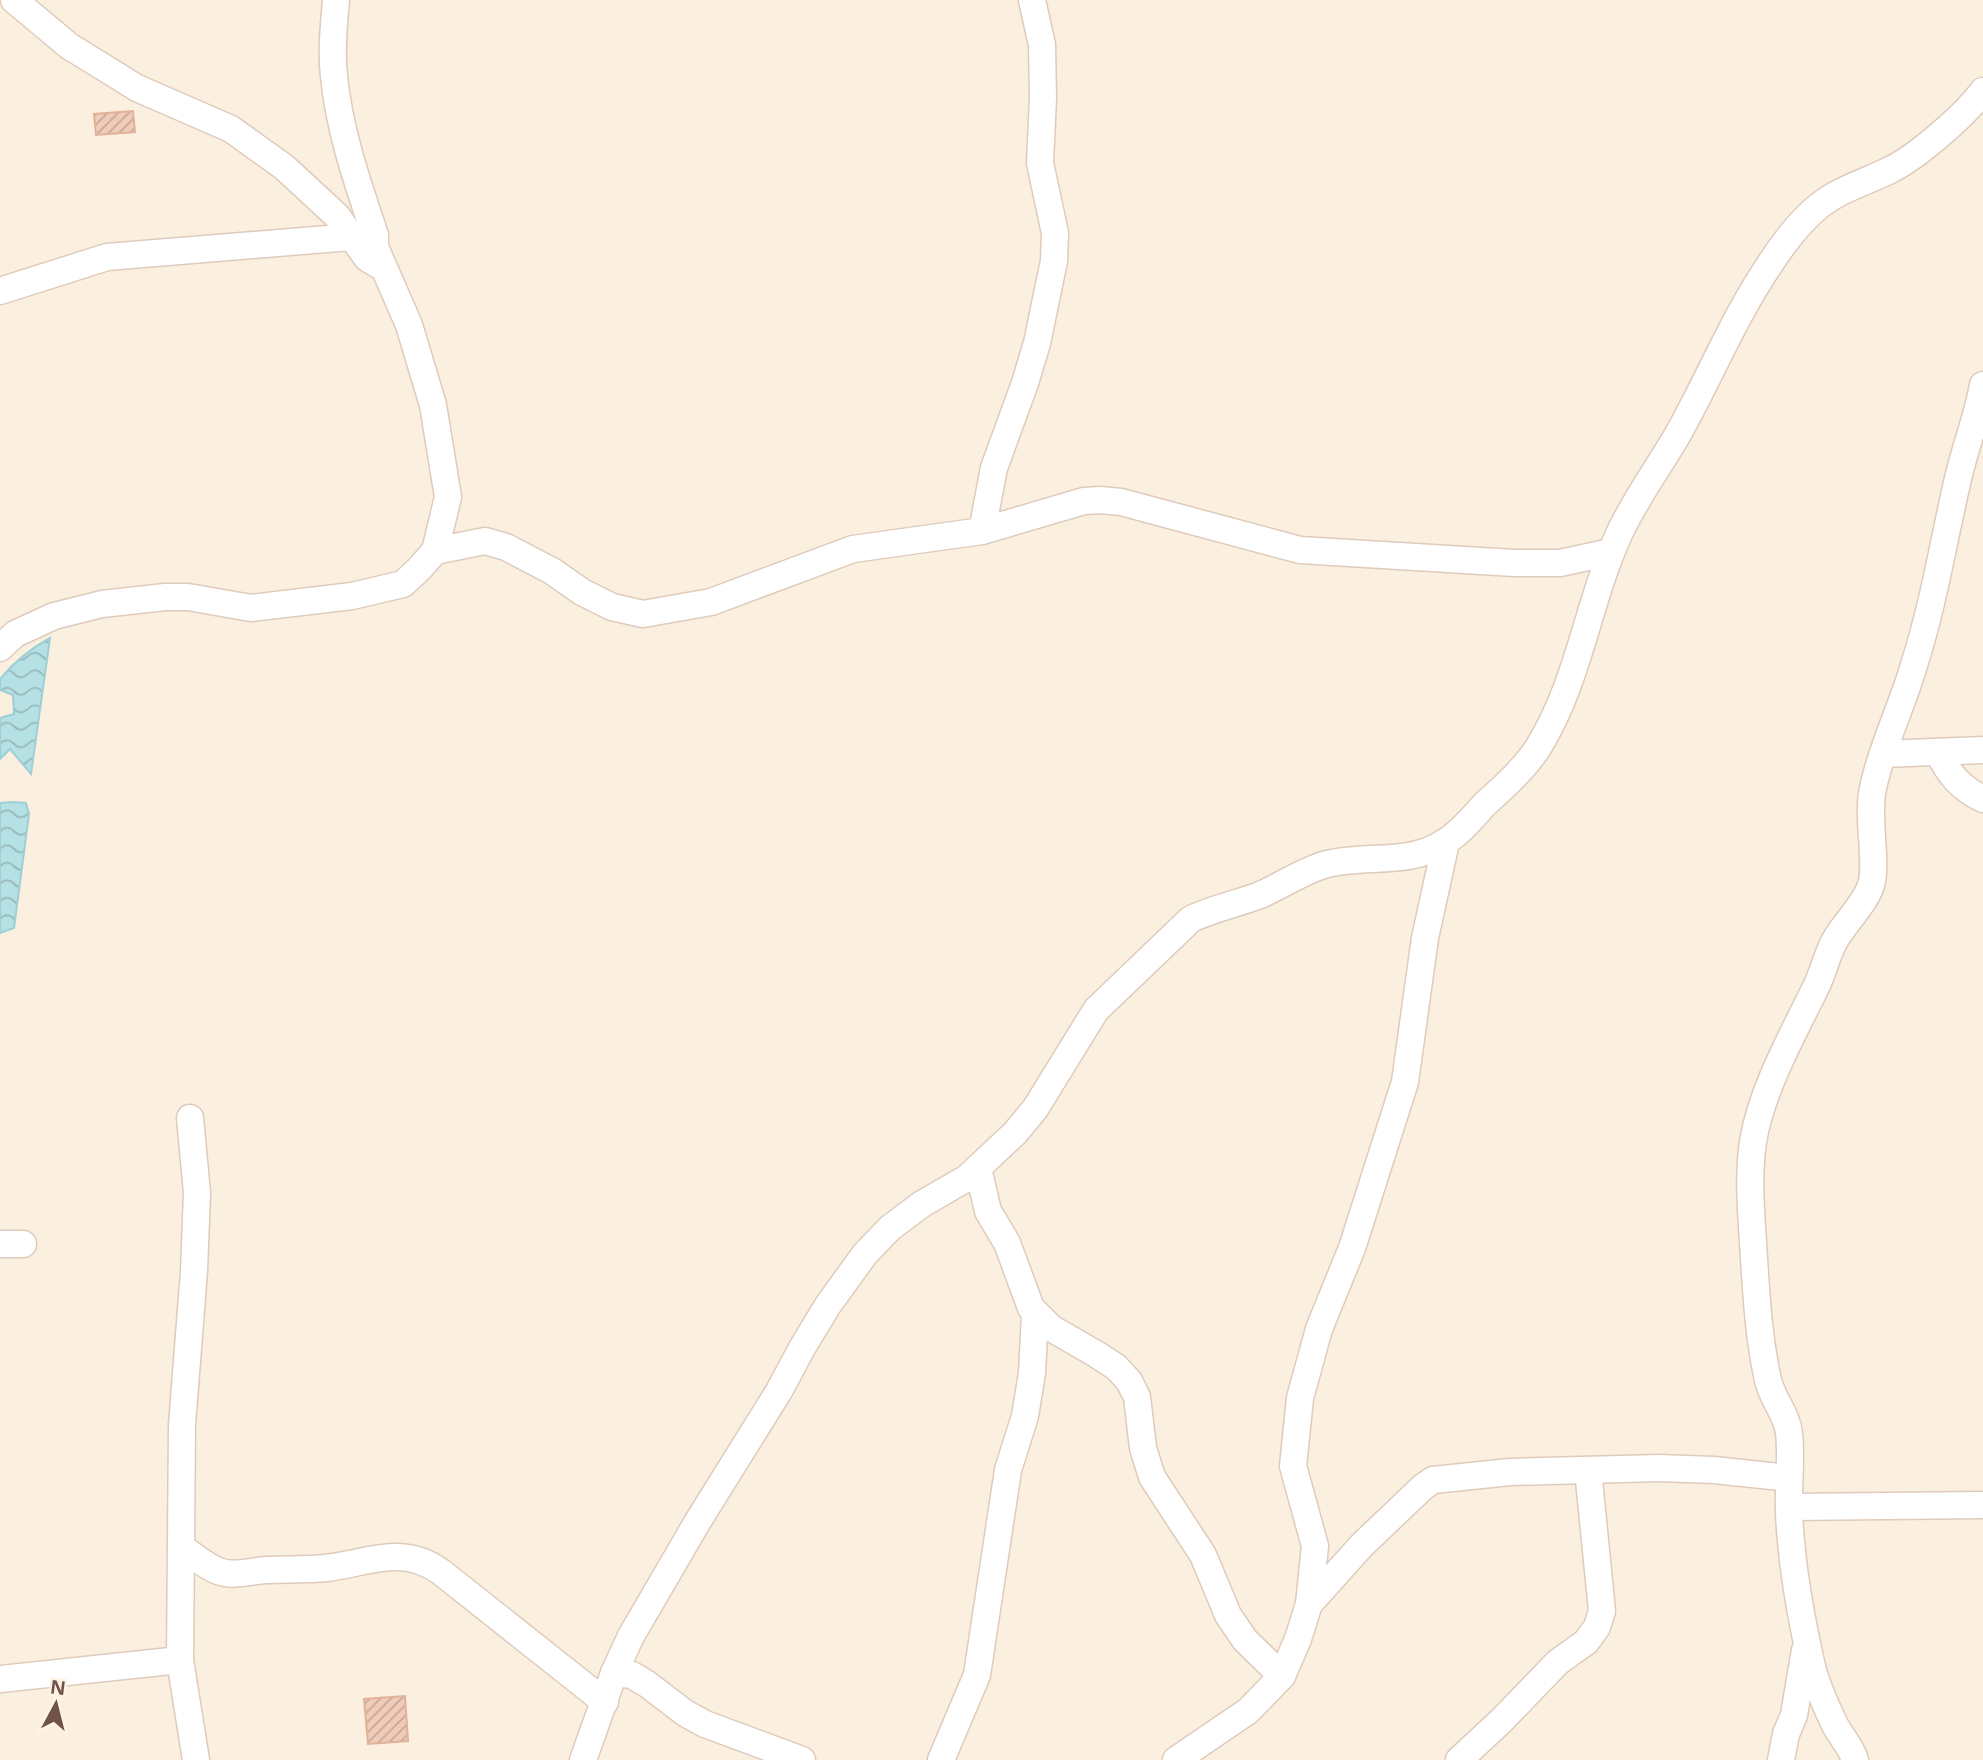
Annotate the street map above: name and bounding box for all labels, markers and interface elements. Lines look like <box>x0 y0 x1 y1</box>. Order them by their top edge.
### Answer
north arrow <box>21 1669 91 1739</box>
text: N <box>49 1673 67 1701</box>

